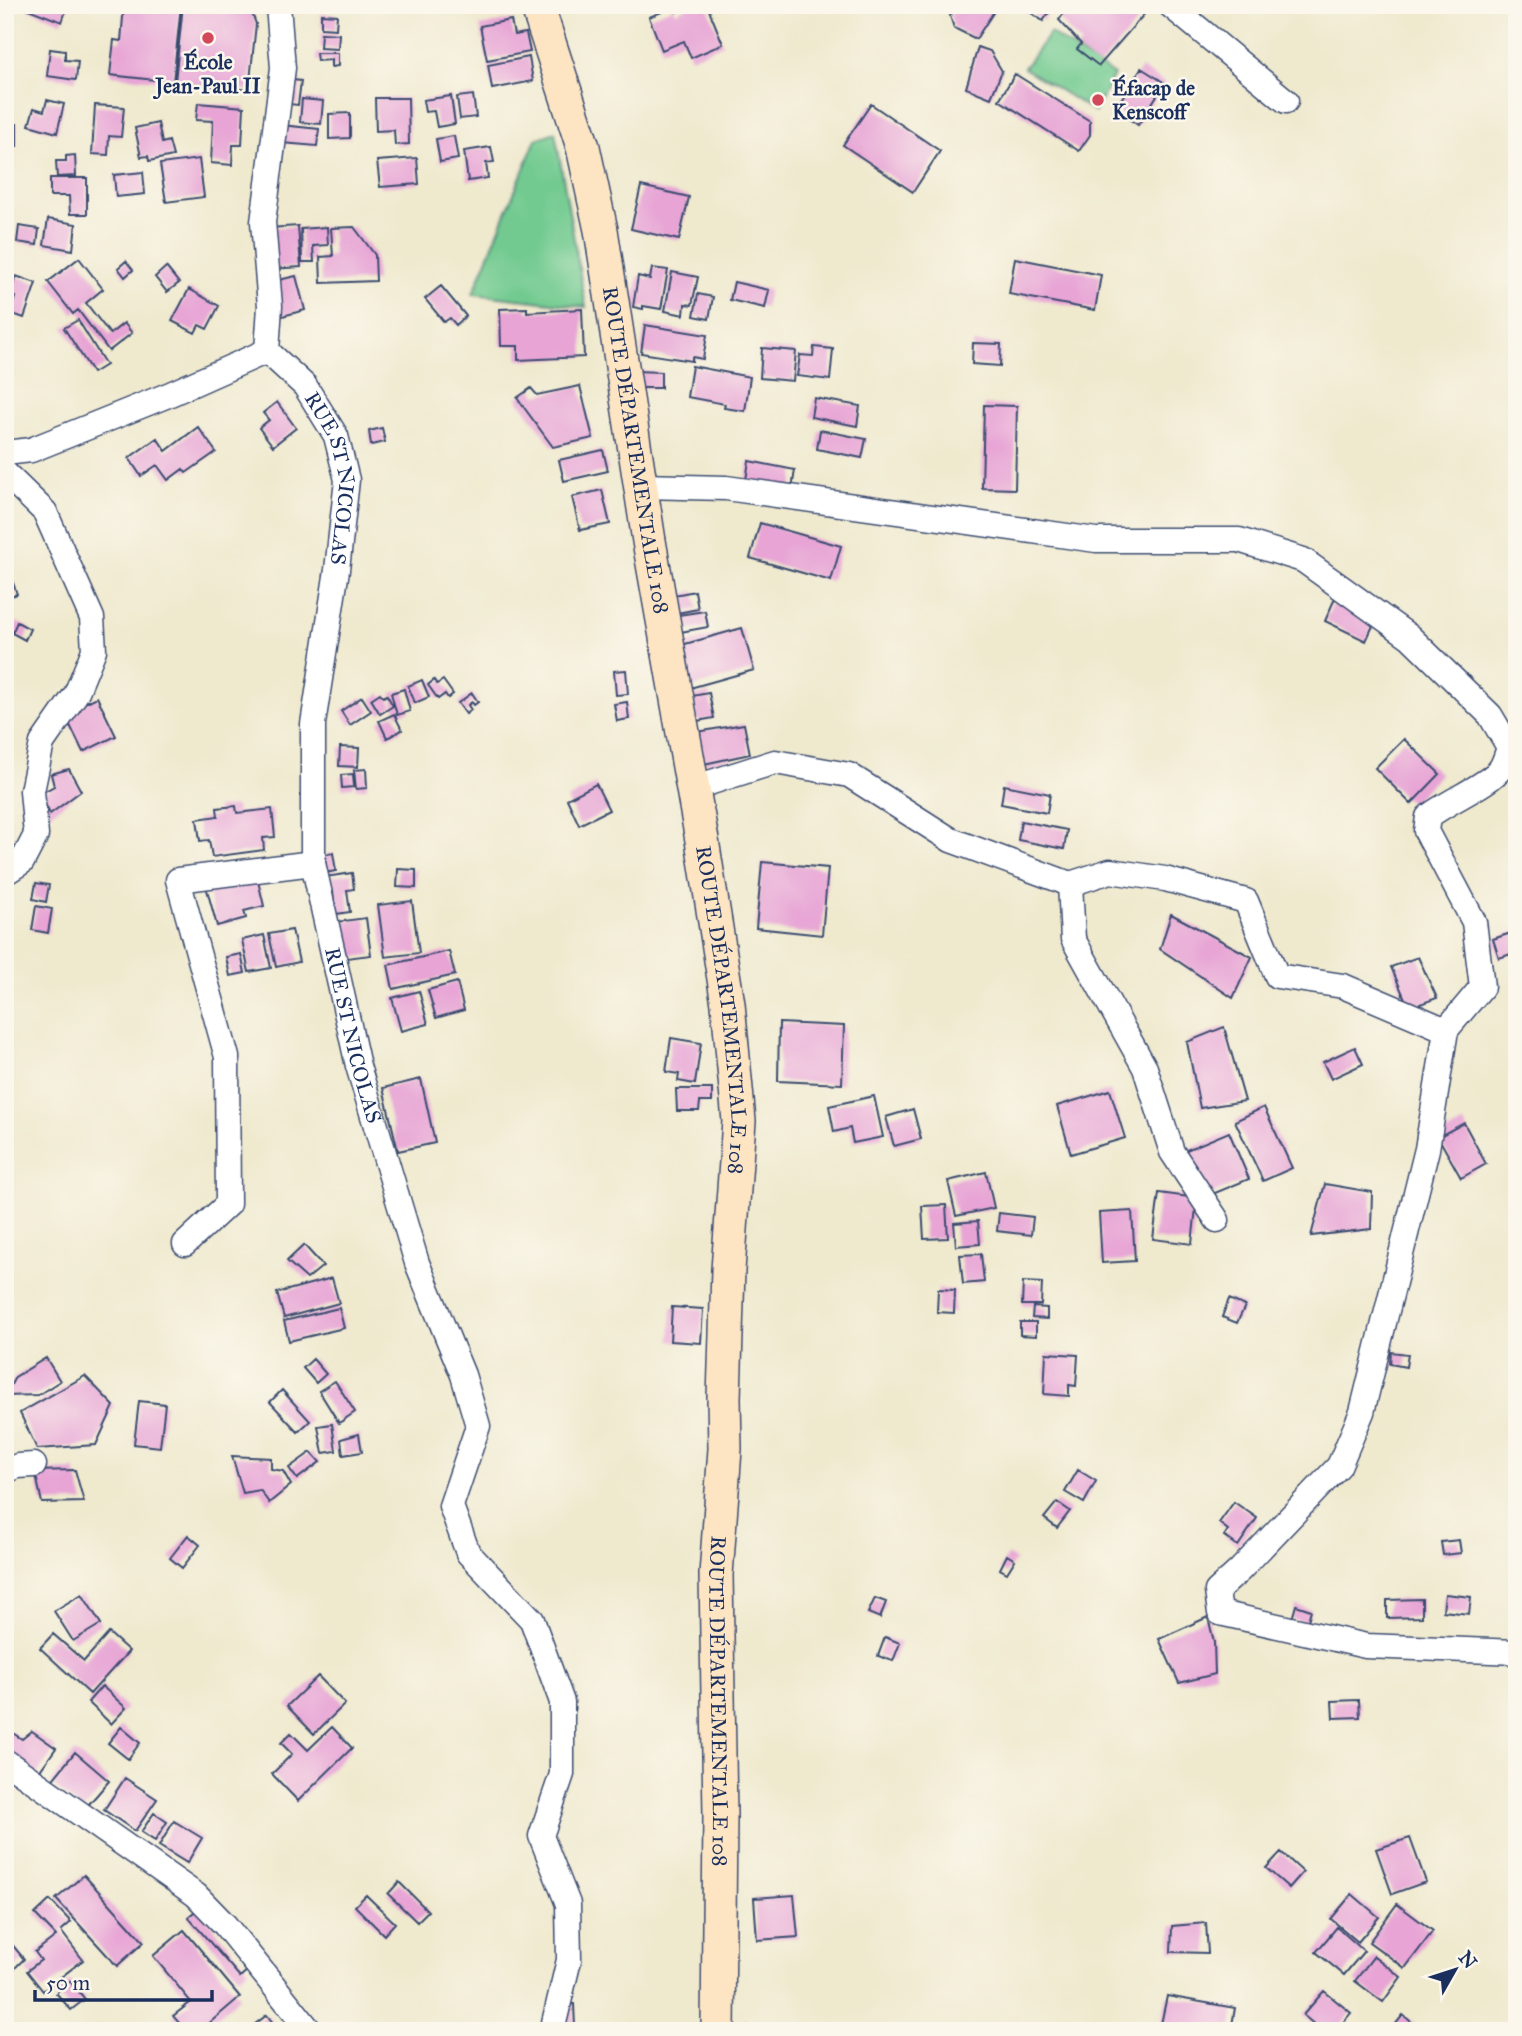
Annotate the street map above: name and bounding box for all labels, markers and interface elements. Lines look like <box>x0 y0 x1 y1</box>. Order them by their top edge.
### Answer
marker: École Jean-Paul II <box>200 30 216 46</box>
place label: École Jean-Paul II <box>152 48 261 100</box>
place label: Éfacap de Kenscoff <box>1112 74 1195 125</box>
marker: Éfacap de Kenscoff <box>1090 92 1106 108</box>
street label: ROUTE DÉPARTEMENTALE 108 <box>597 285 675 616</box>
street label: RUE ST NICOLAS <box>299 387 361 566</box>
street label: ROUTE DÉPARTEMENTALE 108 <box>690 844 752 1175</box>
street label: RUE ST NICOLAS <box>319 945 387 1126</box>
street label: ROUTE DÉPARTEMENTALE 108 <box>702 1535 733 1867</box>
north arrow <box>1420 1934 1490 2004</box>
text: N <box>1454 1946 1482 1973</box>
scale bar <box>35 1959 212 2003</box>
text: 50 m <box>46 1970 91 1996</box>

